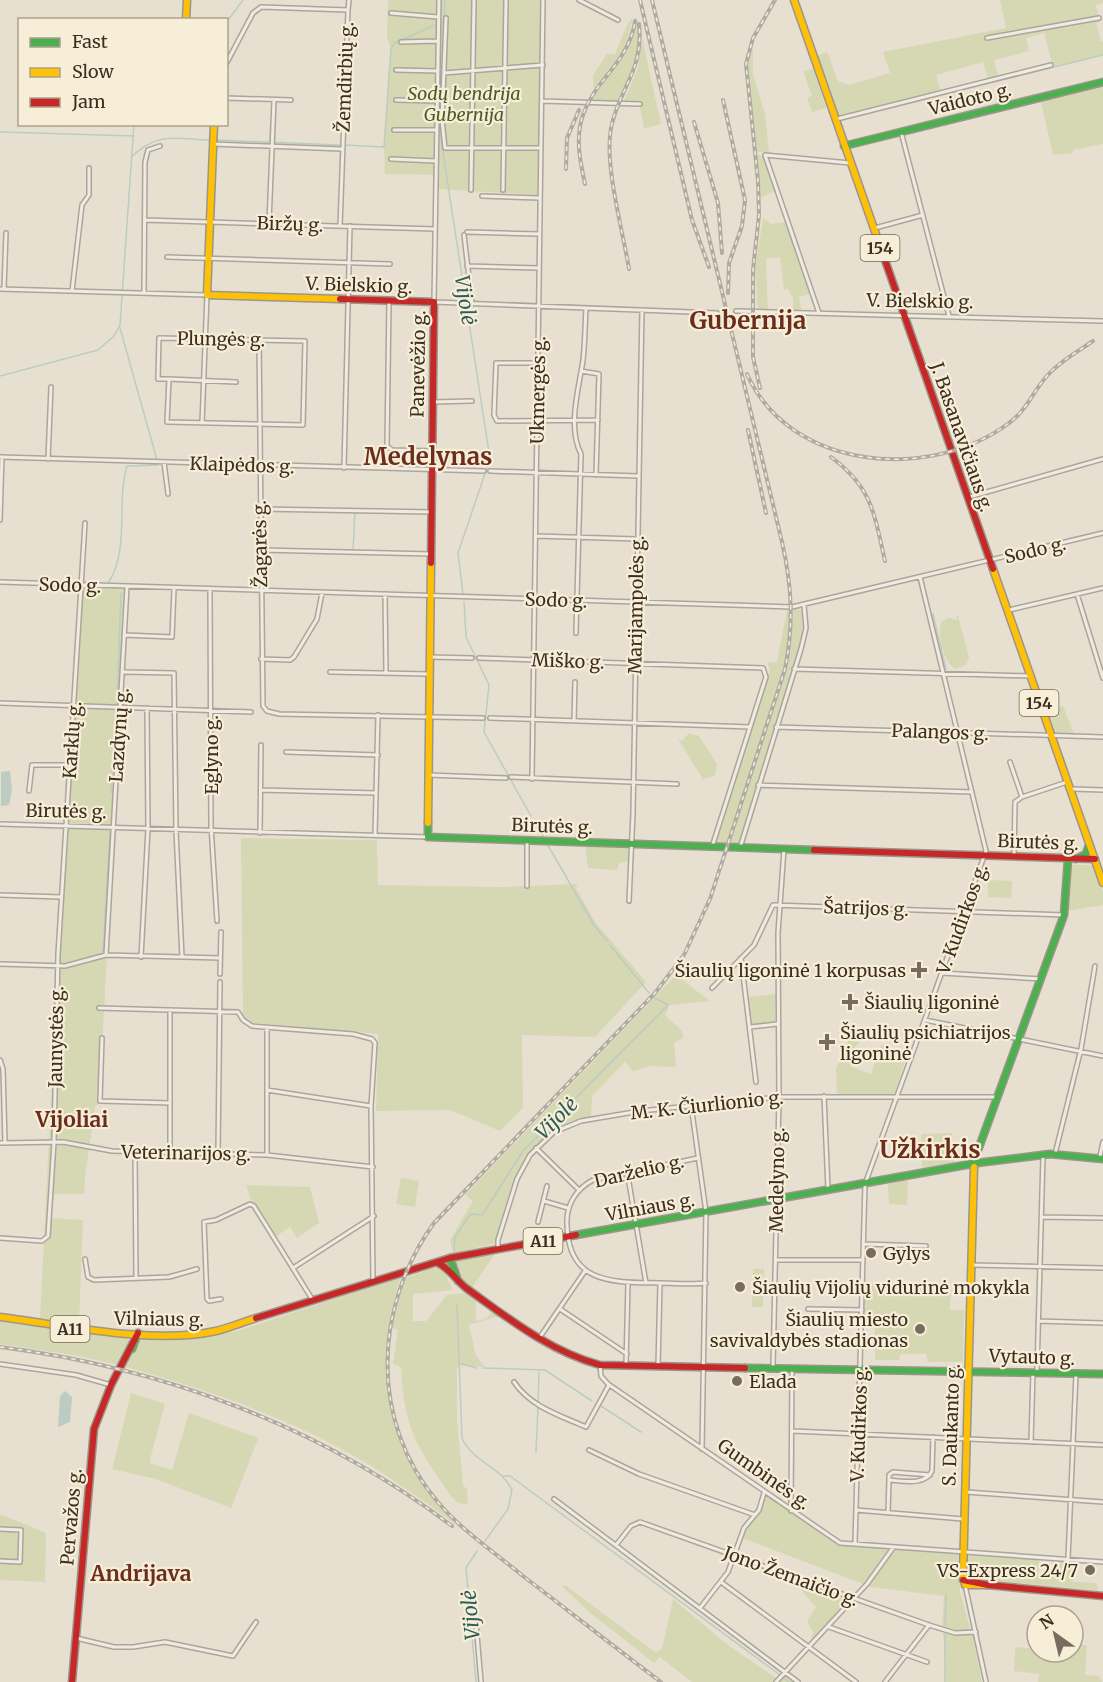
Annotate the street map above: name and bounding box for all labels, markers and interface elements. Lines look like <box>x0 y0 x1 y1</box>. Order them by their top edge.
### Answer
legend <box>18 18 228 126</box>
street label: Žemdirbių g. <box>332 21 358 133</box>
text: Fast <box>72 30 108 53</box>
text: Slow <box>72 60 115 83</box>
street label: Vaidoto g. <box>925 78 1014 121</box>
park label: Sodų bendrija Gubernija <box>407 82 521 126</box>
text: Jam <box>71 90 106 113</box>
street label: Biržų g. <box>256 211 324 237</box>
road number: 154 <box>860 235 900 261</box>
street label: V. Bielskio g. <box>304 272 413 298</box>
water label: Vijolė <box>450 273 482 327</box>
street label: V. Bielskio g. <box>865 289 974 313</box>
district label: Gubernija <box>689 305 807 336</box>
street label: Panevėžio g. <box>406 310 430 418</box>
street label: Plungės g. <box>177 327 265 351</box>
street label: Ukmergės g. <box>526 336 550 444</box>
street label: J. Basanavičiaus g. <box>925 358 998 515</box>
district label: Medelynas <box>363 441 493 472</box>
street label: Klaipėdos g. <box>189 452 295 478</box>
street label: Žagarės g. <box>248 500 272 588</box>
street label: Sodo g. <box>1002 532 1068 568</box>
street label: Marijampolės g. <box>623 535 649 675</box>
street label: Sodo g. <box>38 572 102 598</box>
street label: Sodo g. <box>524 587 588 613</box>
street label: Miško g. <box>531 648 605 674</box>
street label: Lazdynų g. <box>104 687 134 783</box>
road number: 154 <box>1020 690 1058 716</box>
street label: Karklų g. <box>58 700 86 780</box>
street label: Eglyno g. <box>200 715 223 795</box>
street label: Palangos g. <box>891 719 989 745</box>
street label: Birutės g. <box>25 799 107 823</box>
street label: Birutės g. <box>511 813 593 839</box>
street label: Birutės g. <box>997 829 1079 855</box>
street label: V. Kudirkos g. <box>931 860 993 978</box>
street label: Šatrijos g. <box>823 895 909 921</box>
place label: Šiaulių ligoninė 1 korpusas <box>675 959 906 982</box>
marker: Šiaulių ligoninė 1 korpusas <box>910 961 928 979</box>
street label: Jaunystės g. <box>44 986 68 1089</box>
place label: Šiaulių ligoninė <box>864 991 999 1014</box>
marker: Šiaulių ligoninė <box>841 993 859 1011</box>
place label: Šiaulių psichiatrijos ligoninė <box>840 1021 1011 1065</box>
marker: Šiaulių psichiatrijos ligoninė <box>818 1033 836 1051</box>
street label: M. K. Čiurlionio g. <box>629 1086 785 1124</box>
water label: Vijolė <box>529 1091 583 1145</box>
district label: Vijoliai <box>34 1106 109 1133</box>
street label: Medelyno g. <box>765 1127 789 1233</box>
district label: Užkirkis <box>879 1134 981 1165</box>
street label: Veterinarijos g. <box>120 1140 251 1166</box>
street label: Darželio g. <box>592 1149 686 1193</box>
street label: Vilniaus g. <box>603 1188 696 1226</box>
road number: A11 <box>524 1228 562 1254</box>
place label: Gylys <box>883 1242 930 1265</box>
marker: Gylys <box>864 1246 878 1260</box>
place label: Šiaulių Vijolių vidurinė mokykla <box>752 1276 1030 1299</box>
marker: Šiaulių Vijolių vidurinė mokykla <box>733 1280 747 1294</box>
street label: Vilniaus g. <box>113 1307 204 1331</box>
place label: Šiaulių miesto savivaldybės stadionas <box>710 1308 908 1352</box>
road number: A11 <box>50 1316 90 1342</box>
marker: Šiaulių miesto savivaldybės stadionas <box>913 1322 927 1336</box>
street label: Vytauto g. <box>987 1344 1076 1370</box>
street label: S. Daukanto g. <box>937 1363 965 1487</box>
street label: V. Kudirkos g. <box>845 1366 873 1483</box>
place label: Elada <box>749 1370 797 1393</box>
marker: Elada <box>730 1374 744 1388</box>
street label: Gumbinės g. <box>713 1434 815 1514</box>
street label: Pervažos g. <box>55 1467 87 1567</box>
street label: Jono Žemaičio g. <box>719 1541 862 1611</box>
place label: VS-Express 24/7 <box>936 1559 1078 1582</box>
district label: Andrijava <box>90 1560 192 1587</box>
marker: VS-Express 24/7 <box>1083 1563 1097 1577</box>
water label: Vijolė <box>455 1589 485 1641</box>
north arrow <box>1025 1604 1085 1664</box>
text: N <box>1036 1610 1058 1633</box>

